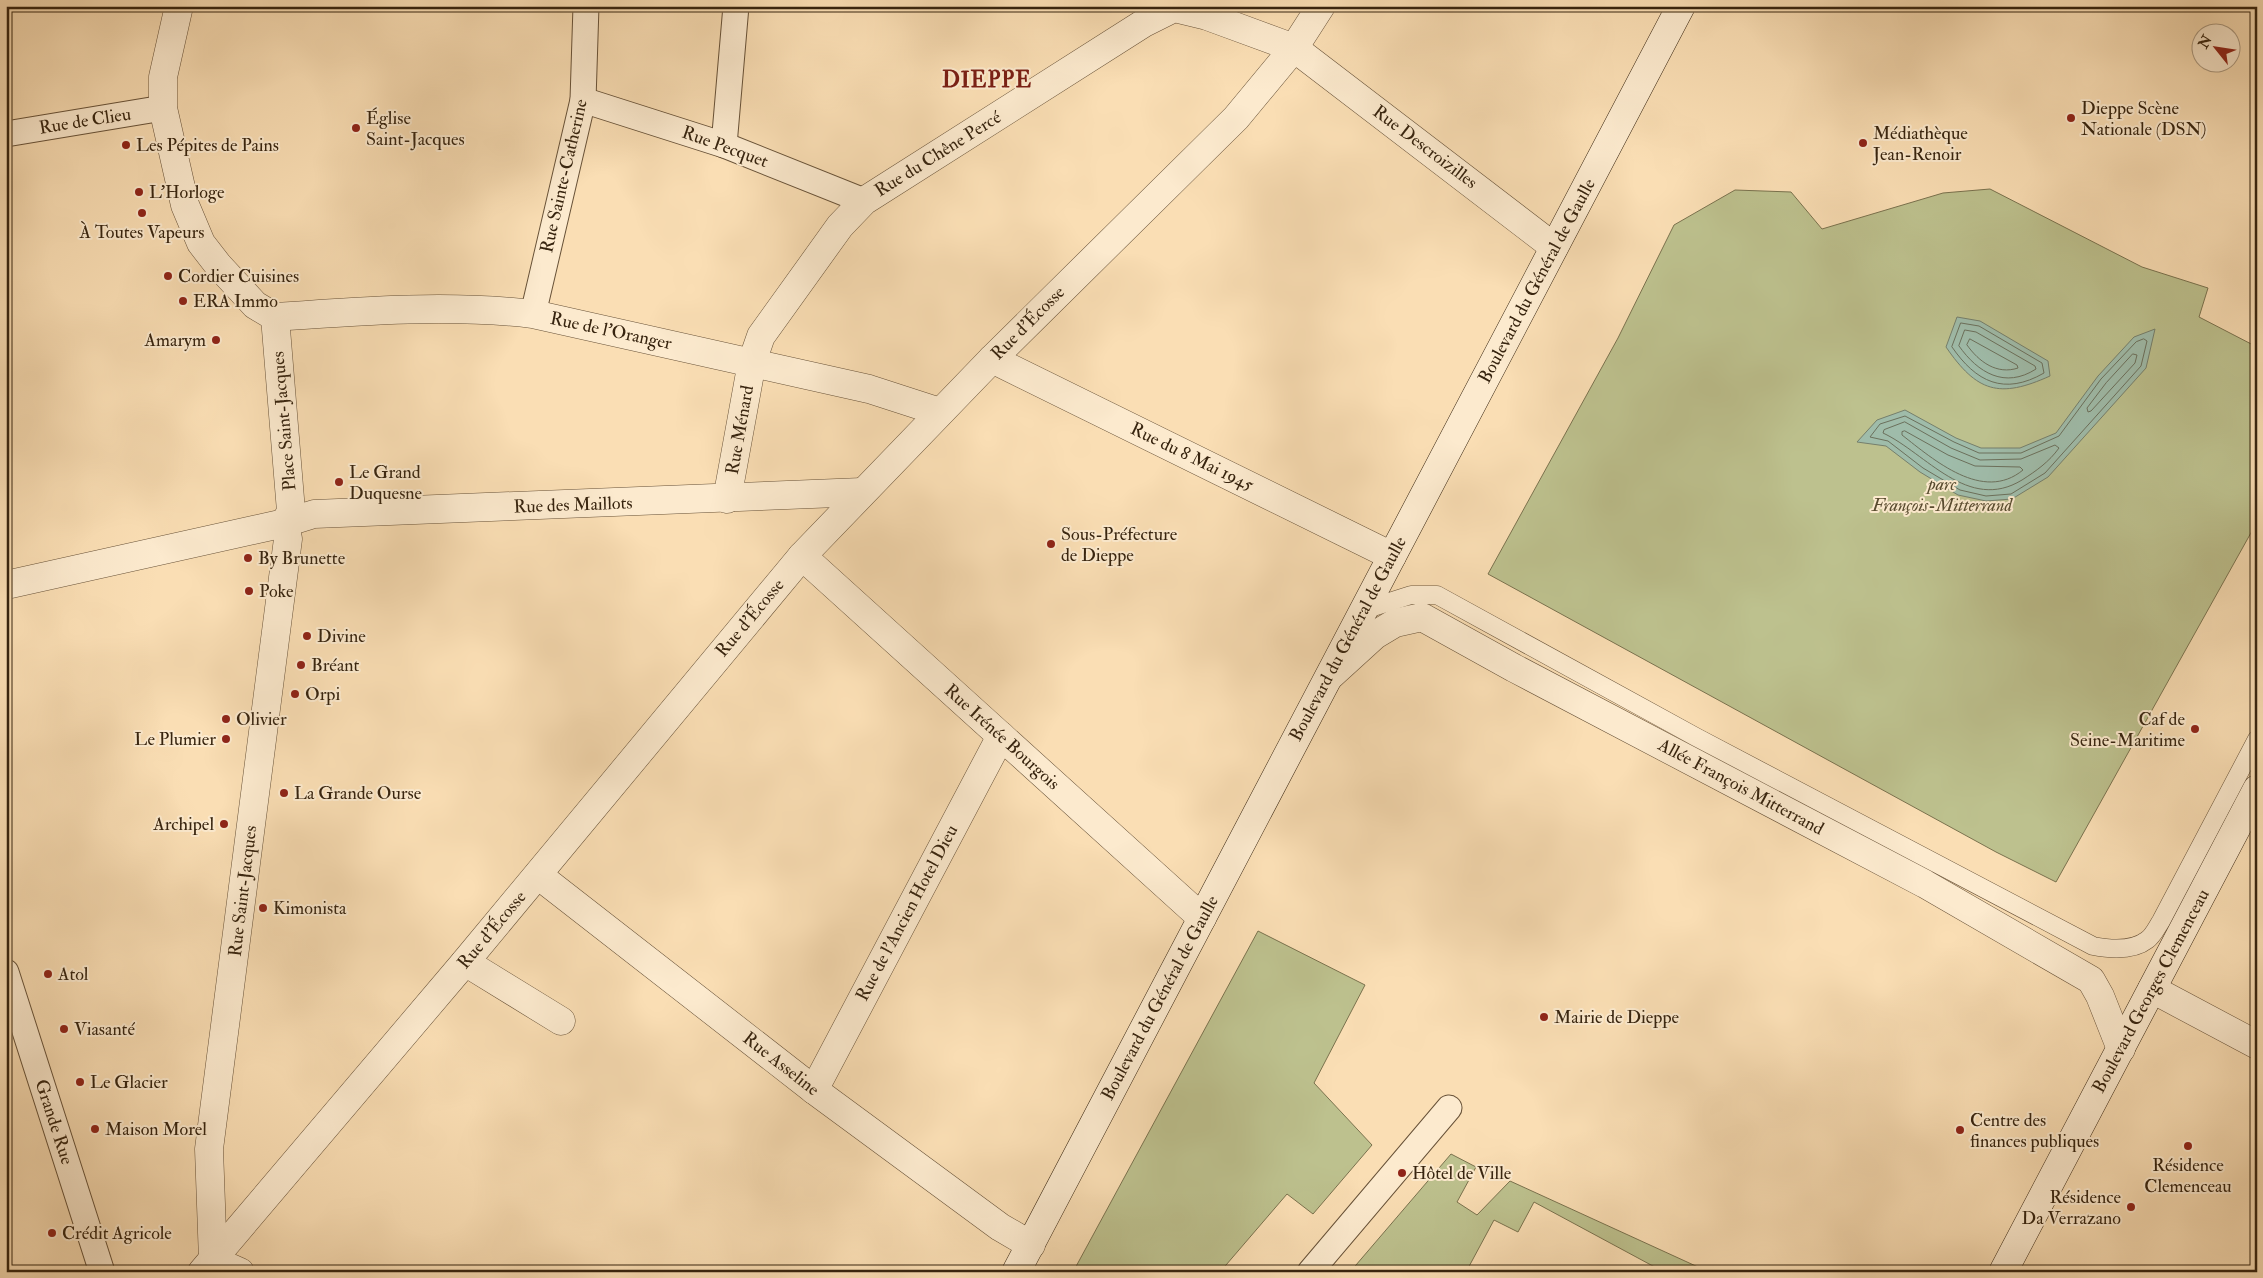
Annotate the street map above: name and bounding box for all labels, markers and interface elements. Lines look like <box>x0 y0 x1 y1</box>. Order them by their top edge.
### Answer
north arrow <box>2190 22 2240 72</box>
text: N <box>2194 32 2216 52</box>
district label: DIEPPE <box>942 66 1032 94</box>
street label: Rue Sainte-Catherine <box>535 96 593 255</box>
place label: Dieppe Scène Nationale (DSN) <box>2081 97 2206 141</box>
street label: Rue Descroizilles <box>1368 100 1482 194</box>
street label: Rue de Clieu <box>37 102 133 140</box>
street label: Rue du Chêne Percé <box>870 106 1006 202</box>
place label: Église Saint-Jacques <box>366 107 465 151</box>
marker: Dieppe Scène Nationale (DSN) <box>2065 112 2077 124</box>
street label: Rue Pecquet <box>679 121 771 173</box>
marker: Église Saint-Jacques <box>350 122 362 134</box>
place label: Médiathèque Jean-Renoir <box>1872 122 1968 166</box>
place label: Les Pépites de Pains <box>136 134 279 157</box>
marker: Médiathèque Jean-Renoir <box>1857 137 1869 149</box>
marker: Les Pépites de Pains <box>120 139 132 151</box>
street label: Boulevard du Général de Gaulle <box>1473 174 1601 387</box>
place label: L'Horloge <box>149 181 225 204</box>
marker: L'Horloge <box>133 186 145 198</box>
marker: À Toutes Vapeurs <box>136 207 148 219</box>
place label: À Toutes Vapeurs <box>79 221 204 244</box>
place label: Cordier Cuisines <box>178 265 299 288</box>
marker: Cordier Cuisines <box>162 270 174 282</box>
street label: Rue d'Écosse <box>986 281 1070 365</box>
place label: ERA Immo <box>193 290 278 313</box>
marker: ERA Immo <box>177 295 189 307</box>
street label: Rue de l'Oranger <box>548 307 674 355</box>
place label: Amarym <box>144 329 206 352</box>
marker: Amarym <box>210 334 222 346</box>
street label: Place Saint-Jacques <box>266 350 302 492</box>
street label: Rue Ménard <box>721 383 759 476</box>
street label: Rue du 8 Mai 1945 <box>1127 417 1257 497</box>
place label: Le Grand Duquesne <box>349 461 423 505</box>
park label: parc François-Mitterrand <box>1871 473 2013 517</box>
marker: Le Grand Duquesne <box>333 476 345 488</box>
street label: Rue des Maillots <box>513 491 633 519</box>
place label: Sous-Préfecture de Dieppe <box>1061 523 1178 567</box>
street label: Boulevard du Général de Gaulle <box>1284 532 1412 745</box>
marker: Sous-Préfecture de Dieppe <box>1045 538 1057 550</box>
place label: By Brunette <box>258 547 346 570</box>
marker: By Brunette <box>242 552 254 564</box>
street label: Rue d'Écosse <box>711 574 790 662</box>
place label: Poke <box>259 580 294 603</box>
marker: Poke <box>243 585 255 597</box>
place label: Divine <box>317 625 366 648</box>
marker: Divine <box>301 630 313 642</box>
place label: Bréant <box>311 654 359 677</box>
marker: Bréant <box>295 659 307 671</box>
street label: Rue Irénée Bourgois <box>939 679 1065 795</box>
place label: Orpi <box>305 683 340 706</box>
marker: Orpi <box>289 688 301 700</box>
place label: Olivier <box>236 708 287 731</box>
place label: Caf de Seine-Maritime <box>2070 708 2185 752</box>
marker: Olivier <box>220 713 232 725</box>
marker: Caf de Seine-Maritime <box>2189 723 2201 735</box>
place label: Le Plumier <box>134 728 216 751</box>
marker: Le Plumier <box>220 733 232 745</box>
street label: Allée François Mitterrand <box>1653 733 1828 840</box>
place label: La Grande Ourse <box>294 782 422 805</box>
marker: La Grande Ourse <box>278 787 290 799</box>
place label: Archipel <box>152 813 214 836</box>
marker: Archipel <box>218 818 230 830</box>
street label: Rue de l'Ancien Hotel Dieu <box>851 821 963 1005</box>
street label: Rue Saint-Jacques <box>224 824 262 958</box>
street label: Boulevard Georges Clemenceau <box>2087 885 2215 1097</box>
street label: Rue d'Écosse <box>453 886 532 974</box>
street label: Boulevard du Général de Gaulle <box>1096 891 1224 1104</box>
place label: Kimonista <box>273 897 347 920</box>
marker: Kimonista <box>257 902 269 914</box>
place label: Atol <box>57 963 89 986</box>
marker: Atol <box>42 968 54 980</box>
place label: Mairie de Dieppe <box>1554 1006 1679 1029</box>
marker: Mairie de Dieppe <box>1538 1011 1550 1023</box>
place label: Viasanté <box>74 1018 135 1041</box>
marker: Viasanté <box>58 1023 70 1035</box>
street label: Rue Asseline <box>738 1027 824 1101</box>
place label: Le Glacier <box>90 1071 168 1094</box>
marker: Le Glacier <box>74 1076 86 1088</box>
street label: Grande Rue <box>29 1077 79 1168</box>
place label: Centre des finances publiques <box>1970 1109 2099 1153</box>
place label: Maison Morel <box>105 1118 207 1141</box>
marker: Maison Morel <box>89 1123 101 1135</box>
marker: Centre des finances publiques <box>1954 1124 1966 1136</box>
marker: Résidence Clemenceau <box>2182 1140 2194 1152</box>
place label: Résidence Clemenceau <box>2144 1154 2232 1198</box>
place label: Hôtel de Ville <box>1412 1162 1512 1185</box>
marker: Hôtel de Ville <box>1396 1167 1408 1179</box>
place label: Résidence Da Verrazano <box>2022 1186 2121 1230</box>
marker: Résidence Da Verrazano <box>2125 1201 2137 1213</box>
place label: Crédit Agricole <box>62 1222 172 1245</box>
marker: Crédit Agricole <box>46 1227 58 1239</box>

